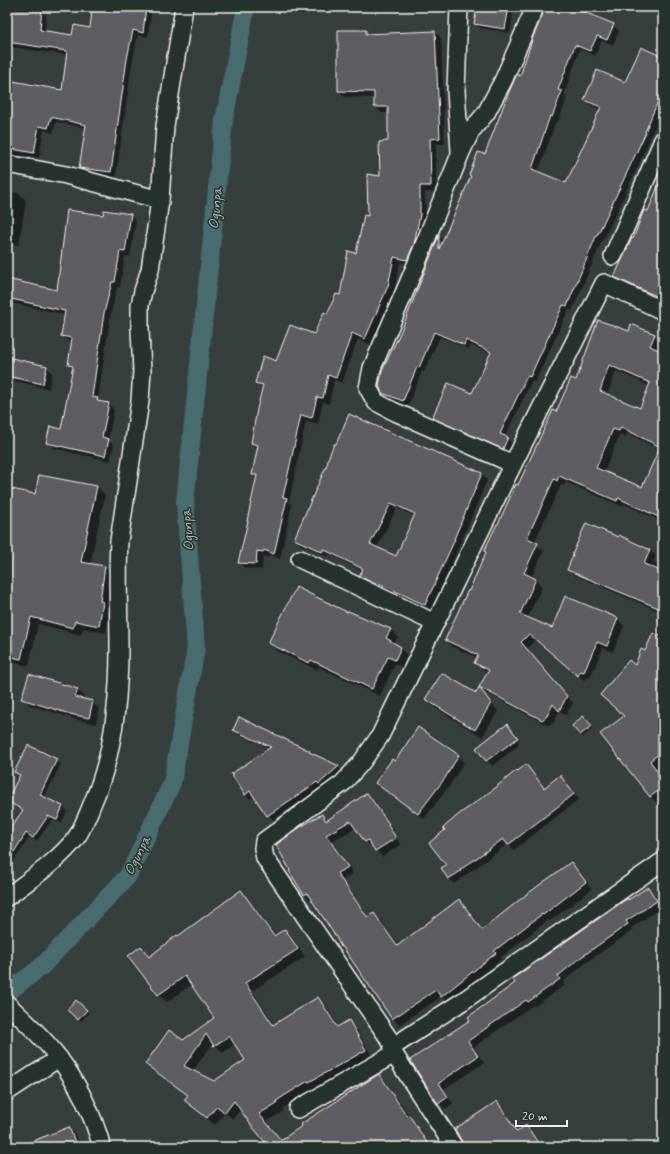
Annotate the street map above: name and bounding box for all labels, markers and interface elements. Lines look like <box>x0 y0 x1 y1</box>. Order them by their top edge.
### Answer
water label: Ogunpa <box>205 186 228 230</box>
water label: Ogunpa <box>178 508 199 551</box>
water label: Ogunpa <box>120 832 157 879</box>
scale bar <box>516 1102 567 1128</box>
text: 20 m <box>522 1109 548 1125</box>

